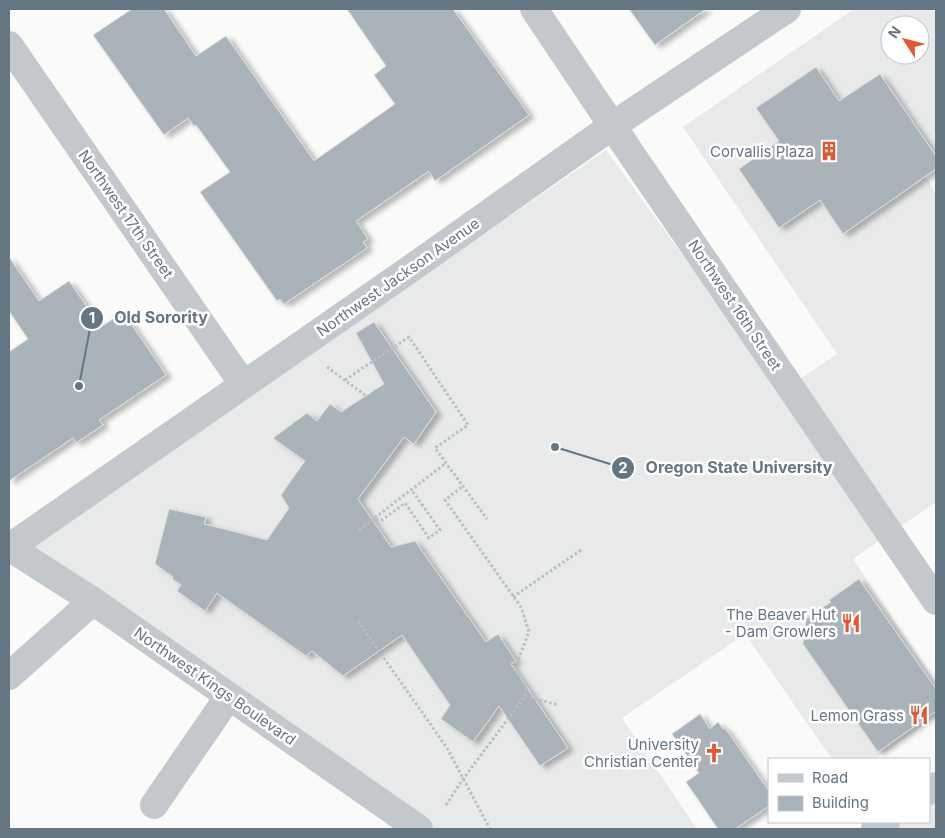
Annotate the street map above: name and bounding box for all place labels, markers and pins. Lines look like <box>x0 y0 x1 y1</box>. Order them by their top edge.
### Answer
building icon: Corvallis Plaza <box>818 140 840 162</box>
place label: Corvallis Plaza <box>710 142 814 161</box>
callout: Old Sorority <box>79 302 218 333</box>
callout: Oregon State University <box>611 452 842 483</box>
place label: The Beaver Hut - Dam Growlers <box>725 605 836 641</box>
restaurant icon: The Beaver Hut - Dam Growlers <box>840 612 862 634</box>
restaurant icon: Lemon Grass <box>908 704 930 726</box>
place label: Lemon Grass <box>810 706 904 725</box>
place label: University Christian Center <box>584 735 700 771</box>
church icon: University Christian Center <box>703 742 725 764</box>

